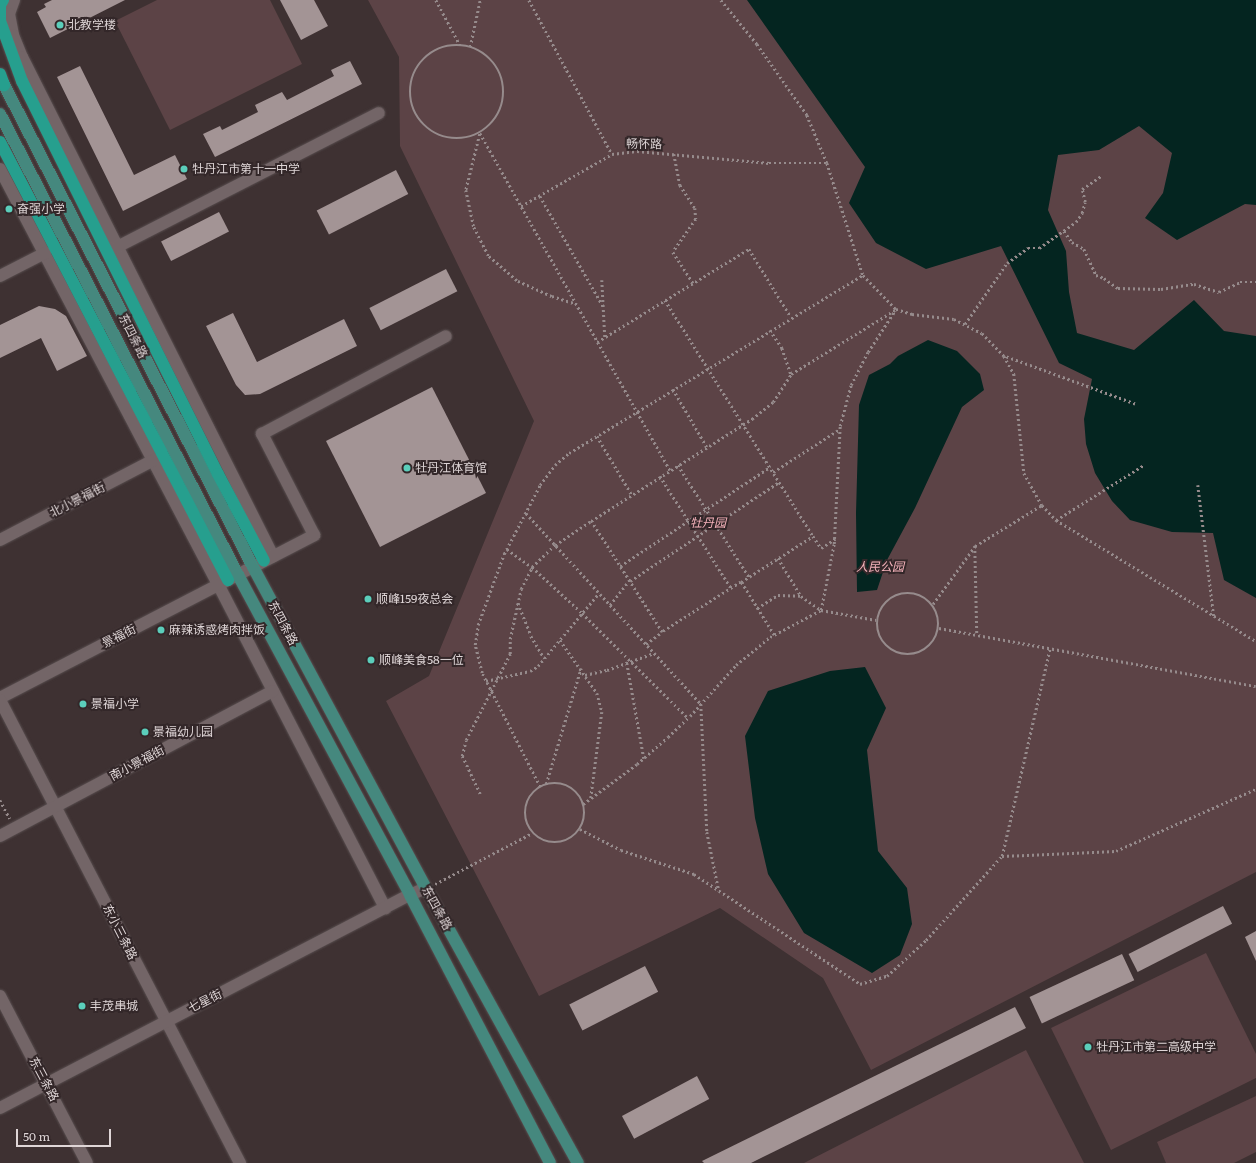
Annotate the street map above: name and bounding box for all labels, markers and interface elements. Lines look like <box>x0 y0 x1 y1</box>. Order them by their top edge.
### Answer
place label: 北教学楼 <box>68 18 116 32</box>
marker: 北教学楼 <box>55 20 65 30</box>
street label: 畅怀路 <box>626 136 662 152</box>
place label: 牡丹江市第十一中学 <box>192 162 300 176</box>
marker: 牡丹江市第十一中学 <box>179 164 189 174</box>
place label: 奋强小学 <box>17 202 65 216</box>
marker: 奋强小学 <box>4 204 14 214</box>
street label: 东四条路 <box>116 311 150 361</box>
place label: 牡丹江体育馆 <box>415 461 487 475</box>
marker: 牡丹江体育馆 <box>402 463 412 473</box>
street label: 北小景福街 <box>47 480 107 520</box>
park label: 牡丹园 <box>690 516 726 530</box>
park label: 人民公园 <box>856 560 904 574</box>
place label: 顺峰159夜总会 <box>376 592 453 606</box>
marker: 顺峰159夜总会 <box>363 594 373 604</box>
street label: 东四条路 <box>265 598 301 648</box>
street label: 景福街 <box>100 621 138 651</box>
place label: 麻辣诱惑烤肉拌饭 <box>169 623 265 637</box>
marker: 麻辣诱惑烤肉拌饭 <box>156 625 166 635</box>
place label: 顺峰美食58一位 <box>379 653 464 667</box>
marker: 顺峰美食58一位 <box>366 655 376 665</box>
place label: 景福小学 <box>91 697 139 711</box>
marker: 景福小学 <box>78 699 88 709</box>
place label: 景福幼儿园 <box>153 725 213 739</box>
marker: 景福幼儿园 <box>140 727 150 737</box>
street label: 南小景福街 <box>107 743 167 783</box>
street label: 东四条路 <box>419 884 455 932</box>
street label: 东小三条路 <box>100 902 140 962</box>
street label: 七星街 <box>186 986 224 1016</box>
place label: 丰茂串城 <box>90 999 138 1013</box>
marker: 丰茂串城 <box>77 1001 87 1011</box>
place label: 牡丹江市第二高级中学 <box>1096 1040 1216 1054</box>
marker: 牡丹江市第二高级中学 <box>1083 1042 1093 1052</box>
street label: 东三条路 <box>26 1054 62 1104</box>
scale bar <box>18 1121 113 1147</box>
text: 50 m <box>23 1127 50 1145</box>

